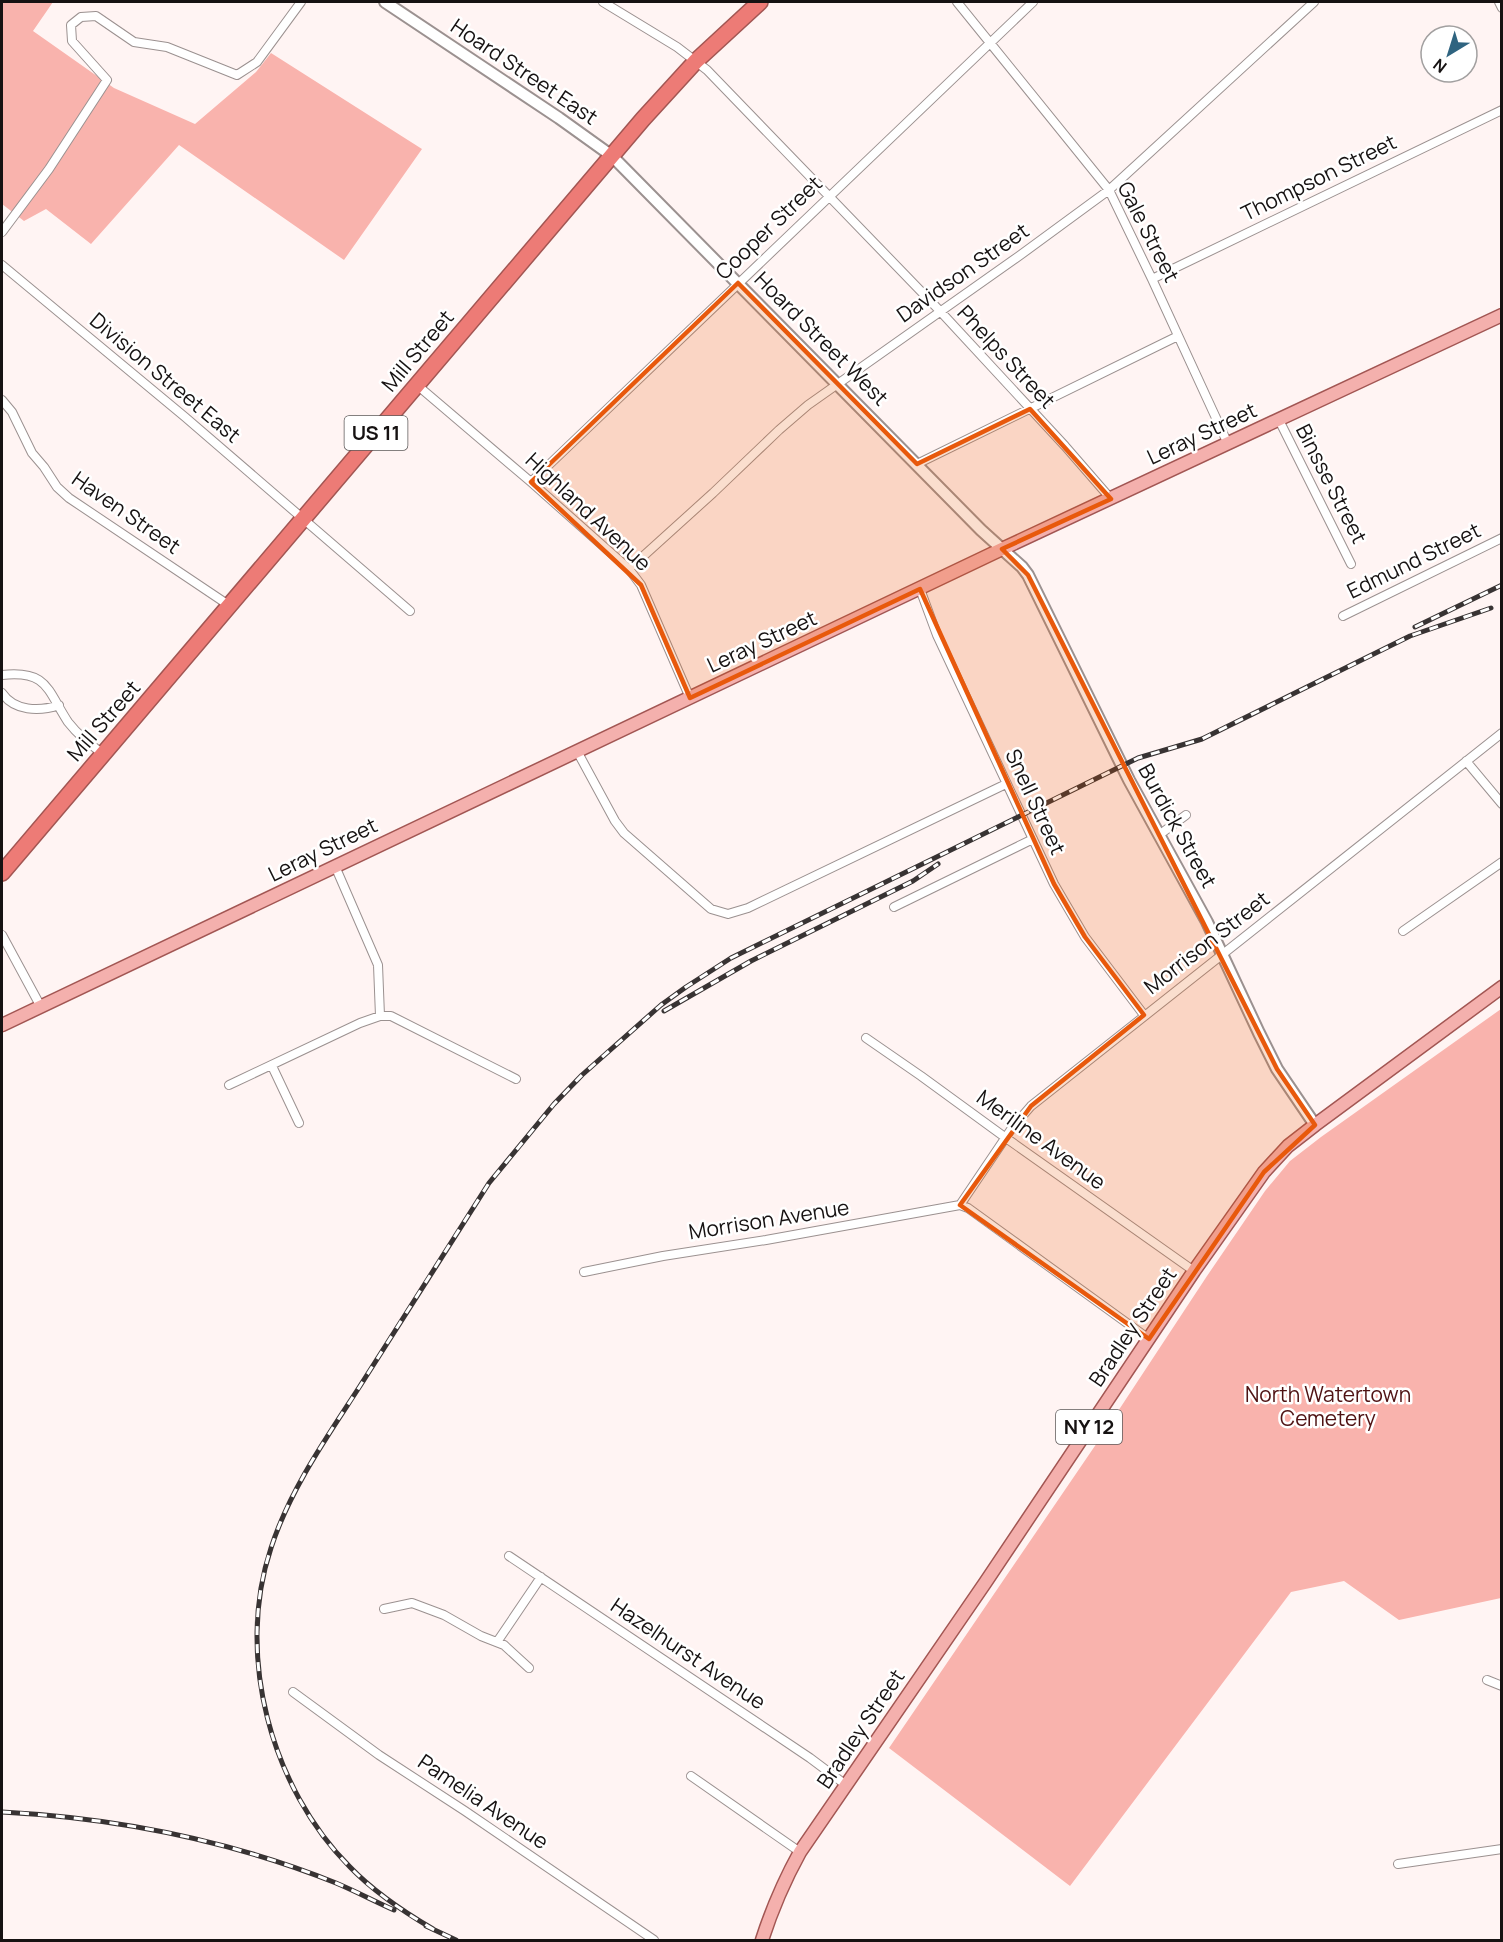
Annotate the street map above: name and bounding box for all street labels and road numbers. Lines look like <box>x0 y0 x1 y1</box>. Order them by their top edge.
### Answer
street label: Hoard Street East <box>446 12 603 131</box>
street label: Thompson Street <box>1236 127 1401 227</box>
street label: Cooper Street <box>709 169 828 285</box>
street label: Gale Street <box>1112 176 1186 287</box>
street label: Davidson Street <box>891 216 1034 328</box>
street label: Hoard Street West <box>749 265 895 411</box>
street label: Phelps Street <box>952 299 1062 414</box>
street label: Mill Street <box>375 304 460 397</box>
street label: Division Street East <box>84 306 247 449</box>
street label: Leray Street <box>1142 395 1261 471</box>
road number: US 11 <box>344 416 407 450</box>
street label: Binsse Street <box>1290 419 1374 548</box>
street label: Highland Avenue <box>520 446 657 577</box>
street label: Haven Street <box>67 465 186 560</box>
street label: Edmund Street <box>1342 516 1485 605</box>
street label: Leray Street <box>702 603 821 679</box>
street label: Mill Street <box>60 674 146 767</box>
street label: Snell Street <box>999 744 1073 859</box>
street label: Burdick Street <box>1132 758 1224 893</box>
street label: Leray Street <box>263 811 382 888</box>
street label: Morrison Street <box>1138 884 1275 1000</box>
street label: Meriline Avenue <box>971 1083 1112 1195</box>
street label: Morrison Avenue <box>687 1193 851 1246</box>
street label: Bradley Street <box>1082 1261 1182 1391</box>
road number: NY 12 <box>1056 1410 1122 1444</box>
street label: Hazelhurst Avenue <box>606 1591 771 1715</box>
street label: Bradley Street <box>810 1663 910 1793</box>
street label: Pamelia Avenue <box>413 1747 554 1855</box>

